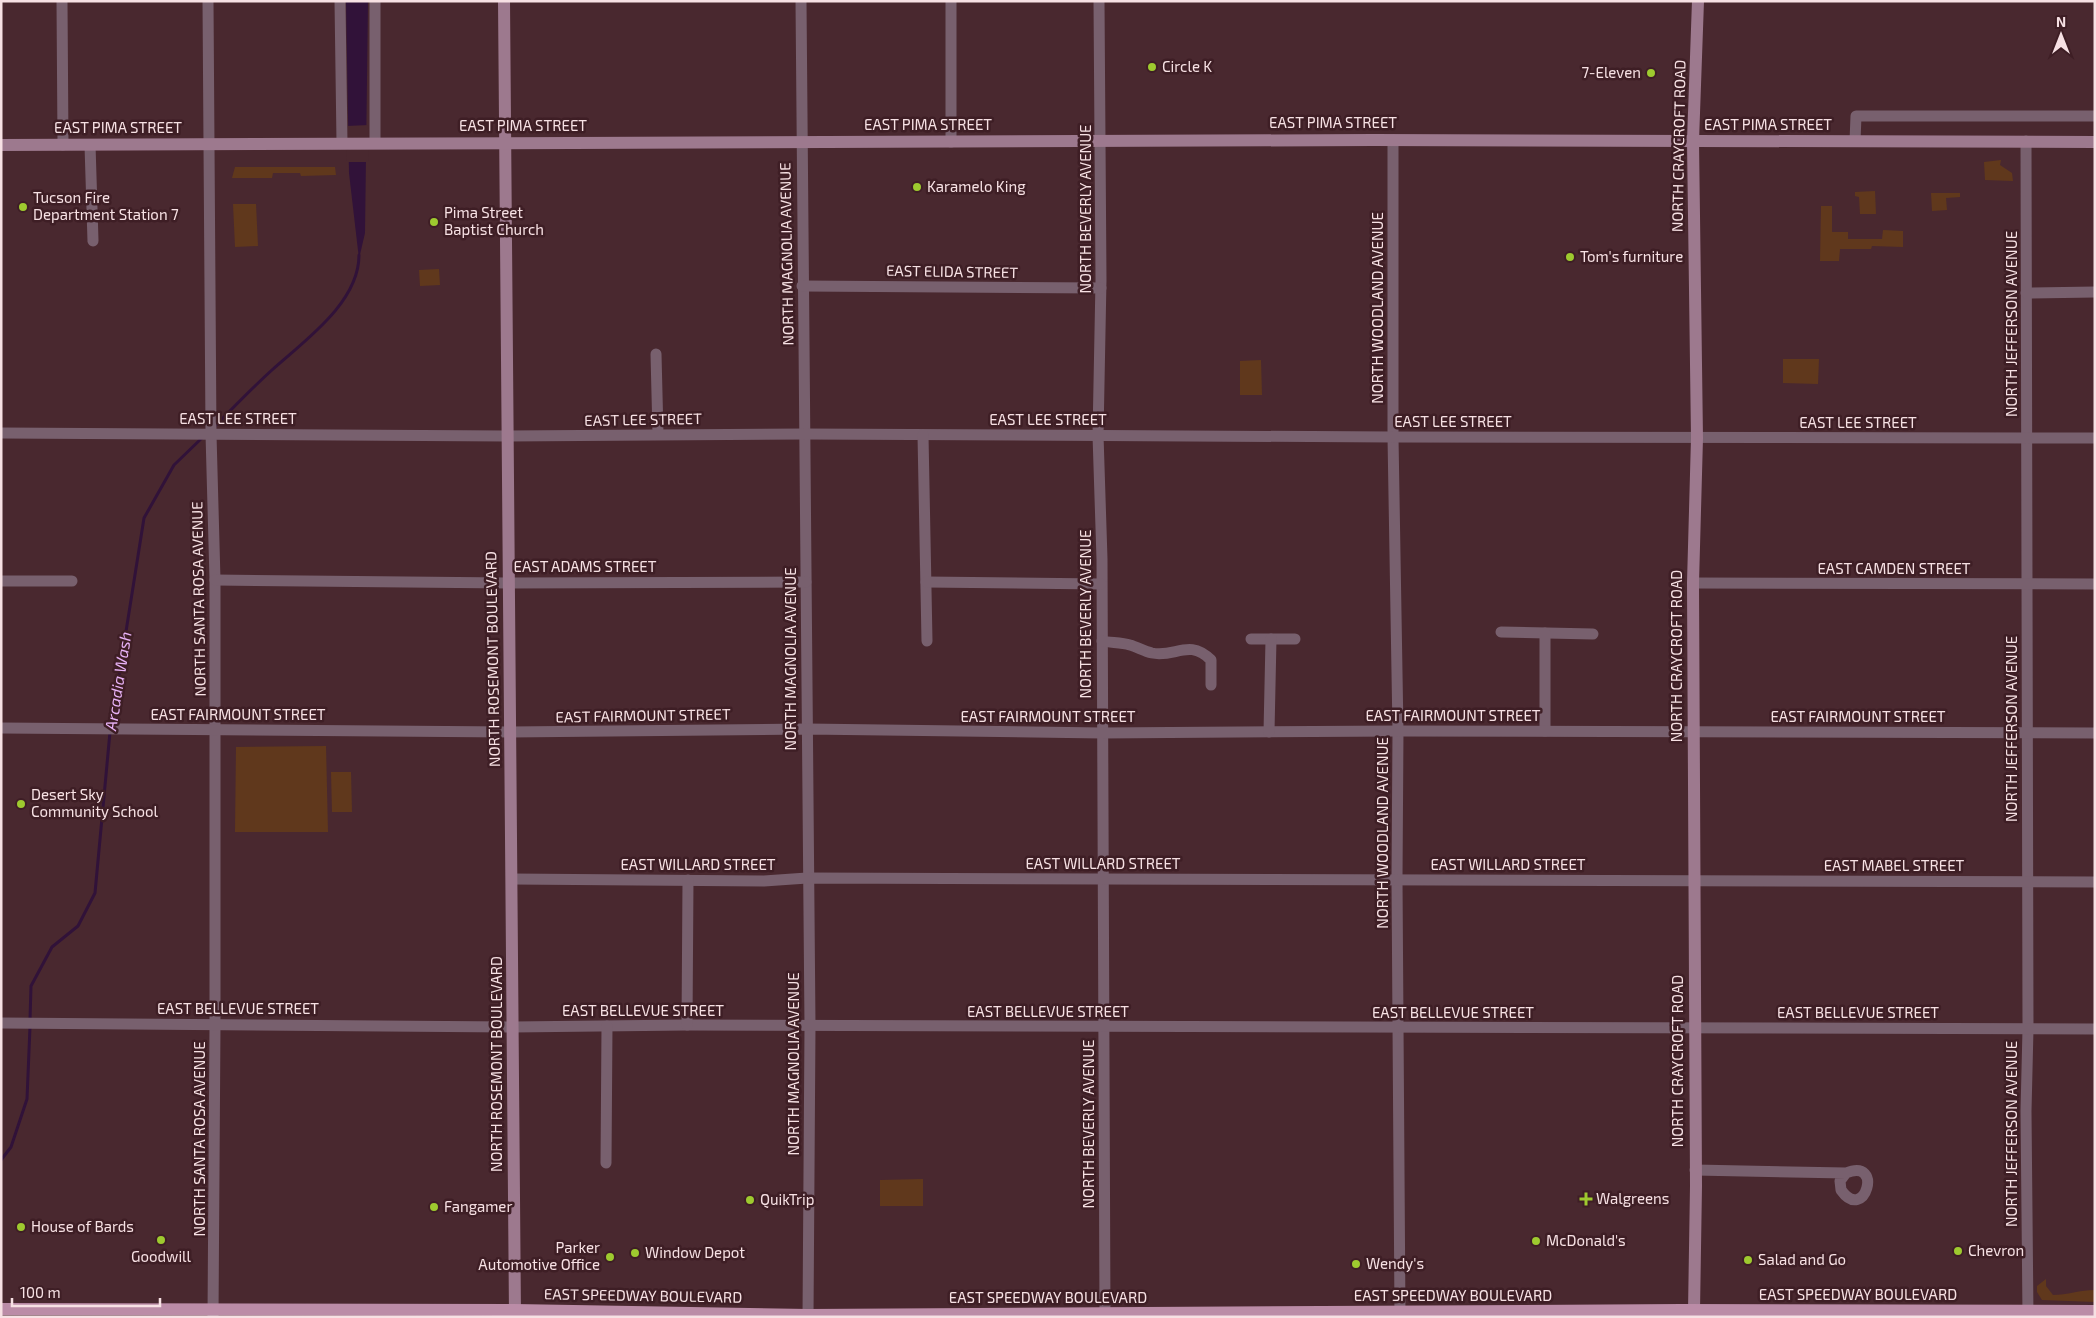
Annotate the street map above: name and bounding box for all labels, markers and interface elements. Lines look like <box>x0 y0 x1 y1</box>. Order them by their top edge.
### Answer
north arrow <box>2036 10 2086 60</box>
text: N <box>2056 13 2066 30</box>
place label: Circle K <box>1162 57 1212 75</box>
street label: NORTH CRAYCROFT ROAD <box>1667 60 1689 232</box>
marker: Circle K <box>1146 61 1158 73</box>
place label: 7-Eleven <box>1581 63 1641 81</box>
marker: 7-Eleven <box>1645 67 1657 79</box>
street label: EAST PIMA STREET <box>1269 113 1397 131</box>
street label: EAST PIMA STREET <box>864 115 992 133</box>
street label: EAST PIMA STREET <box>1704 115 1832 133</box>
street label: EAST PIMA STREET <box>459 116 587 134</box>
street label: EAST PIMA STREET <box>54 118 182 136</box>
street label: NORTH BEVERLY AVENUE <box>1076 124 1094 294</box>
street label: NORTH MAGNOLIA AVENUE <box>775 162 797 346</box>
place label: Karamelo King <box>927 177 1026 195</box>
marker: Karamelo King <box>911 181 923 193</box>
place label: Tucson Fire Department Station 7 <box>33 188 179 223</box>
marker: Tucson Fire Department Station 7 <box>17 201 29 213</box>
place label: Pima Street Baptist Church <box>444 203 544 238</box>
street label: NORTH WOODLAND AVENUE <box>1368 212 1386 404</box>
marker: Pima Street Baptist Church <box>428 216 440 228</box>
street label: NORTH JEFFERSON AVENUE <box>2002 231 2020 417</box>
place label: Tom's furniture <box>1580 247 1683 265</box>
marker: Tom's furniture <box>1564 251 1576 263</box>
street label: EAST ELIDA STREET <box>886 261 1018 281</box>
street label: EAST LEE STREET <box>179 409 297 427</box>
street label: EAST LEE STREET <box>584 409 702 429</box>
street label: EAST LEE STREET <box>989 410 1107 428</box>
street label: EAST LEE STREET <box>1394 412 1512 430</box>
street label: EAST LEE STREET <box>1799 413 1917 431</box>
street label: NORTH SANTA ROSA AVENUE <box>187 501 209 697</box>
street label: NORTH BEVERLY AVENUE <box>1076 529 1094 699</box>
street label: NORTH ROSEMONT BOULEVARD <box>481 551 503 767</box>
street label: EAST ADAMS STREET <box>514 557 657 575</box>
street label: EAST CAMDEN STREET <box>1817 559 1971 577</box>
street label: NORTH MAGNOLIA AVENUE <box>781 567 799 751</box>
street label: NORTH CRAYCROFT ROAD <box>1667 570 1685 742</box>
water label: Arcadia Wash <box>100 630 135 733</box>
street label: NORTH JEFFERSON AVENUE <box>2002 636 2020 822</box>
street label: EAST FAIRMOUNT STREET <box>555 704 731 726</box>
street label: EAST FAIRMOUNT STREET <box>150 705 326 723</box>
street label: EAST FAIRMOUNT STREET <box>1365 706 1541 724</box>
street label: EAST FAIRMOUNT STREET <box>960 707 1136 725</box>
street label: EAST FAIRMOUNT STREET <box>1770 707 1946 725</box>
street label: NORTH WOODLAND AVENUE <box>1373 737 1391 929</box>
place label: Desert Sky Community School <box>31 785 159 820</box>
marker: Desert Sky Community School <box>15 798 27 810</box>
street label: EAST WILLARD STREET <box>1025 854 1181 872</box>
street label: EAST WILLARD STREET <box>620 855 776 873</box>
street label: EAST WILLARD STREET <box>1430 855 1586 873</box>
street label: EAST MABEL STREET <box>1824 856 1965 874</box>
street label: NORTH ROSEMONT BOULEVARD <box>487 956 505 1172</box>
street label: NORTH MAGNOLIA AVENUE <box>784 972 802 1156</box>
street label: NORTH CRAYCROFT ROAD <box>1668 975 1686 1147</box>
street label: EAST BELLEVUE STREET <box>157 999 319 1017</box>
street label: EAST BELLEVUE STREET <box>562 1001 724 1019</box>
street label: EAST BELLEVUE STREET <box>967 1002 1129 1020</box>
street label: EAST BELLEVUE STREET <box>1372 1003 1534 1021</box>
street label: EAST BELLEVUE STREET <box>1777 1003 1939 1021</box>
street label: NORTH BEVERLY AVENUE <box>1079 1039 1097 1209</box>
street label: NORTH SANTA ROSA AVENUE <box>190 1041 208 1237</box>
street label: NORTH JEFFERSON AVENUE <box>2002 1041 2020 1227</box>
place label: Walgreens <box>1596 1189 1669 1207</box>
place label: QuikTrip <box>760 1190 814 1209</box>
marker: Walgreens <box>1580 1193 1592 1205</box>
marker: QuikTrip <box>744 1194 756 1206</box>
place label: Fangamer <box>444 1197 512 1215</box>
marker: Fangamer <box>428 1201 440 1213</box>
place label: House of Bards <box>31 1217 134 1235</box>
marker: House of Bards <box>15 1221 27 1233</box>
place label: McDonald's <box>1546 1231 1626 1249</box>
marker: Goodwill <box>155 1234 167 1246</box>
marker: McDonald's <box>1530 1235 1542 1247</box>
place label: Parker Automotive Office <box>478 1238 600 1273</box>
place label: Chevron <box>1968 1241 2024 1259</box>
place label: Window Depot <box>645 1243 745 1261</box>
marker: Chevron <box>1952 1245 1964 1257</box>
place label: Goodwill <box>131 1247 192 1265</box>
marker: Window Depot <box>629 1247 641 1259</box>
place label: Salad and Go <box>1758 1250 1846 1268</box>
marker: Parker Automotive Office <box>604 1251 616 1263</box>
place label: Wendy's <box>1366 1254 1424 1272</box>
marker: Salad and Go <box>1742 1254 1754 1266</box>
marker: Wendy's <box>1350 1258 1362 1270</box>
scale bar <box>12 1276 160 1308</box>
text: 100 m <box>20 1283 61 1301</box>
street label: EAST SPEEDWAY BOULEVARD <box>544 1284 742 1306</box>
street label: EAST SPEEDWAY BOULEVARD <box>1759 1285 1957 1303</box>
street label: EAST SPEEDWAY BOULEVARD <box>1354 1286 1552 1304</box>
street label: EAST SPEEDWAY BOULEVARD <box>949 1288 1147 1306</box>

